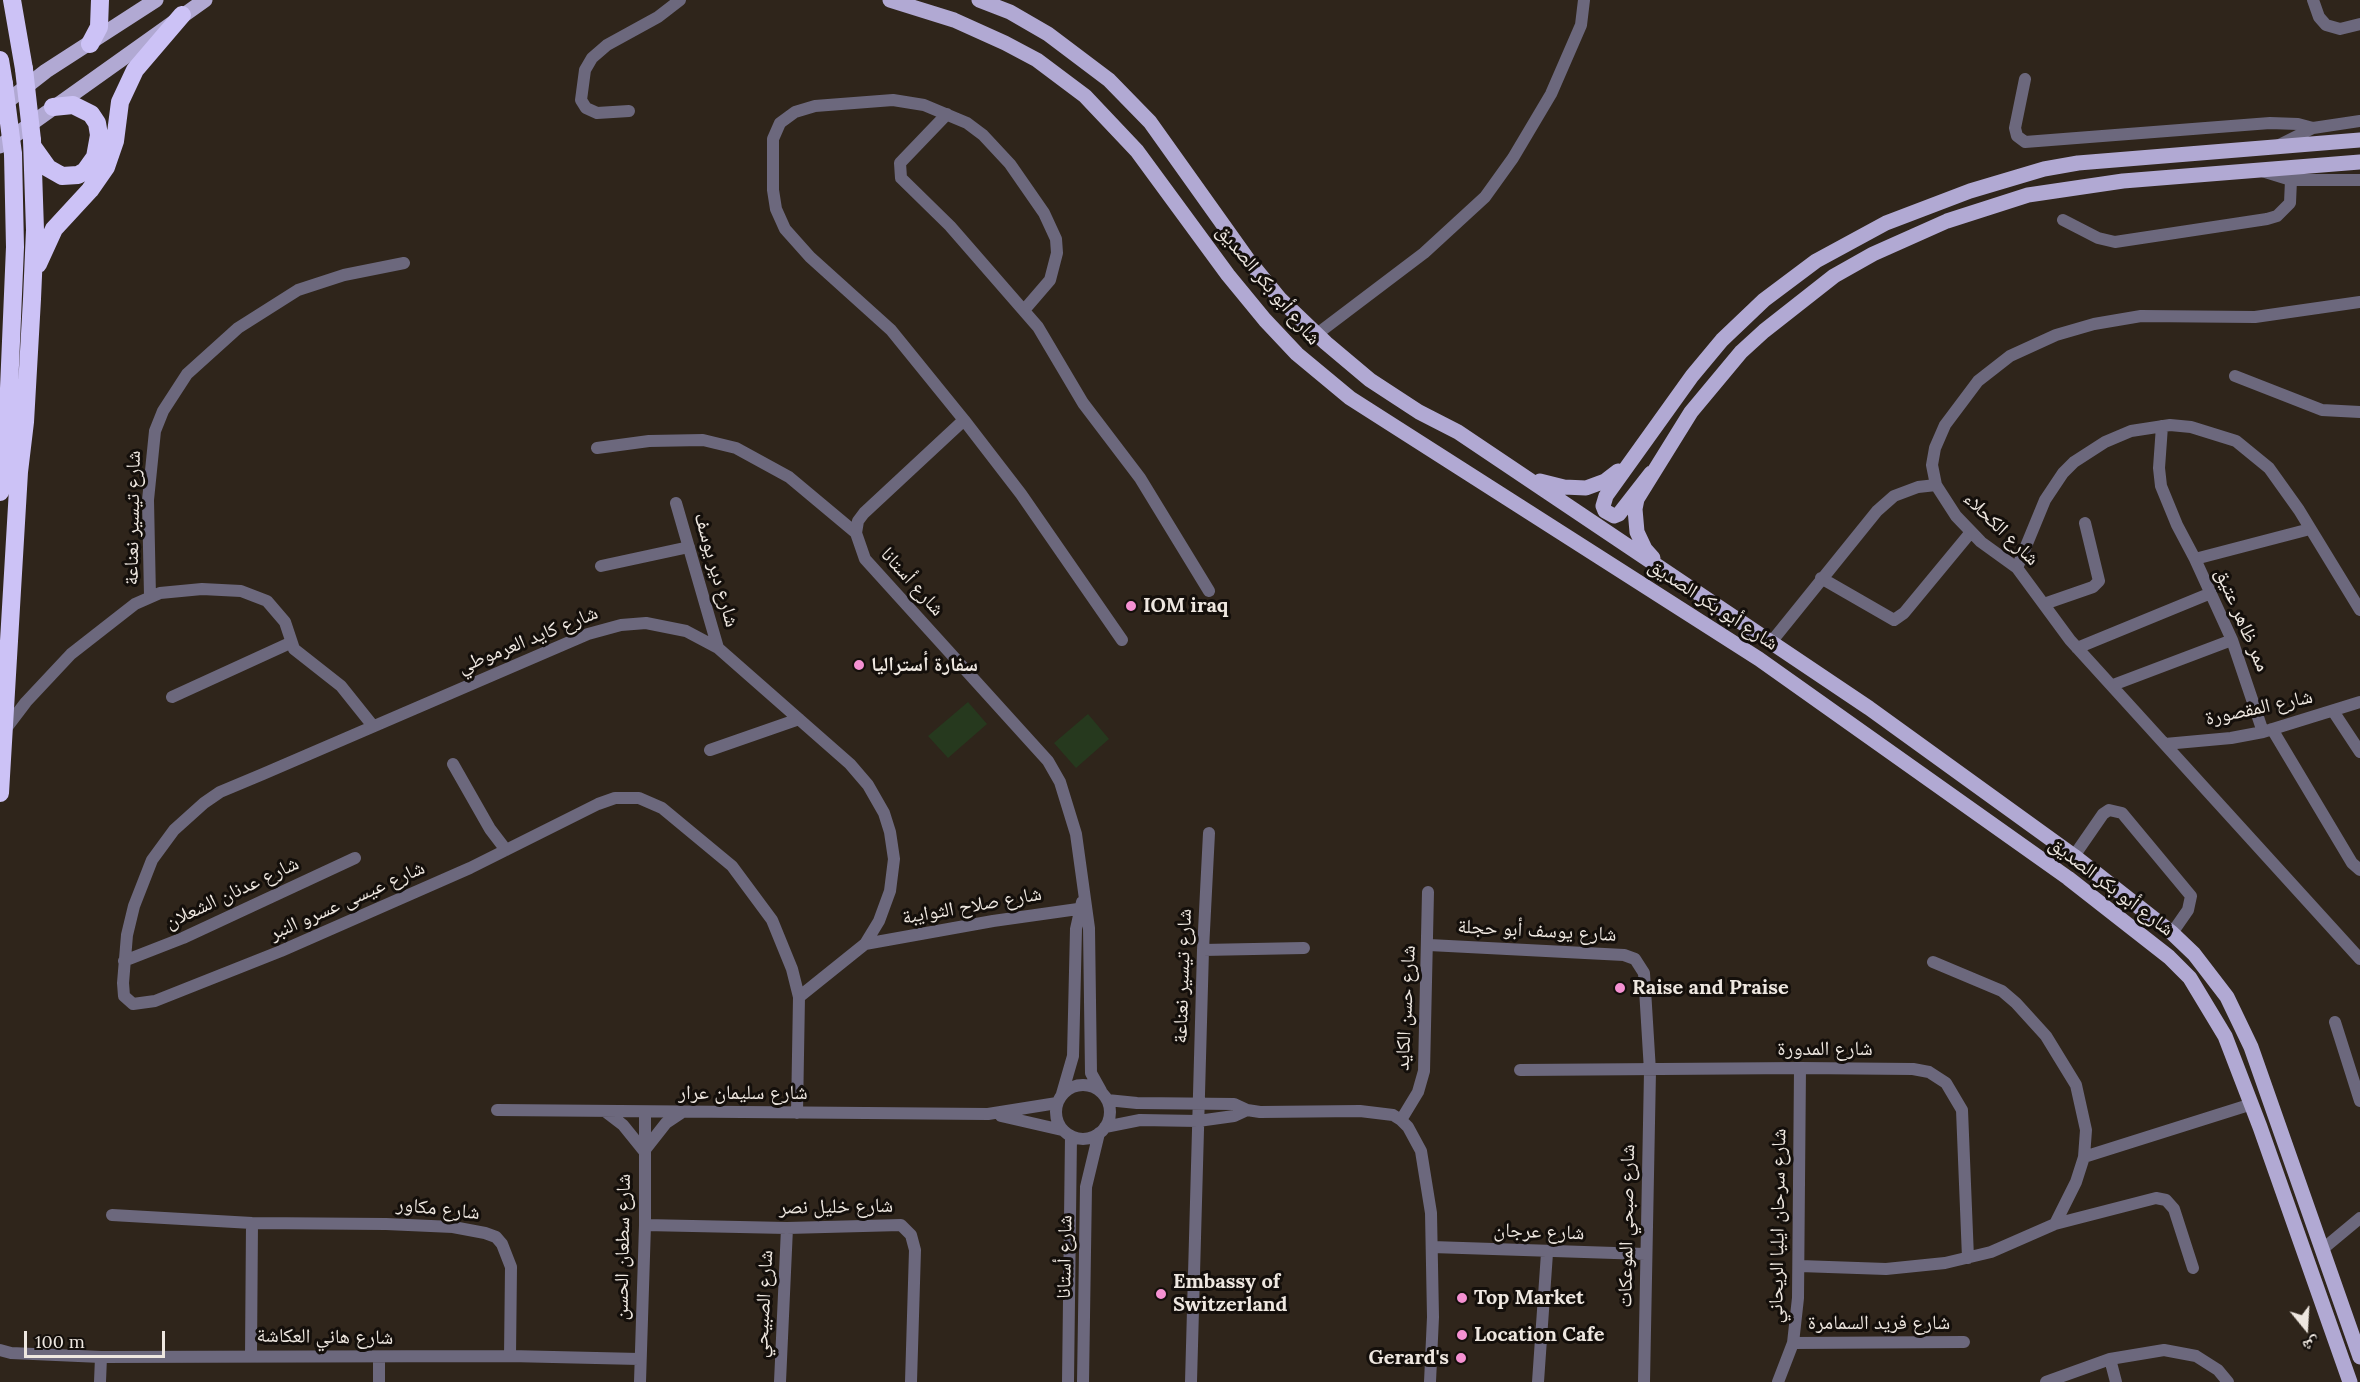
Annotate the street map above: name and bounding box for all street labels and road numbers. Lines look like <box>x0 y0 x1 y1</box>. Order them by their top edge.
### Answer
street label: شارع أبو بكر الصديق <box>1211 220 1325 350</box>
street label: شارع تيسير نعناعة <box>120 450 146 586</box>
street label: شارع الكحلاء <box>1958 487 2044 571</box>
street label: شارع دير يوسف <box>688 510 744 630</box>
street label: شارع أستانا <box>875 543 949 621</box>
street label: شارع أبو بكر الصديق <box>1644 554 1782 656</box>
street label: ممر ظاهر عتيق <box>2209 565 2275 675</box>
street label: شارع كايد العرموطي <box>454 601 602 679</box>
street label: شارع المقصورة <box>2203 685 2315 731</box>
street label: شارع أبو بكر الصديق <box>2044 832 2178 942</box>
street label: شارع عدنان الشعلان <box>161 852 303 934</box>
street label: شارع عيسى عسرو النبر <box>266 856 428 946</box>
street label: شارع صلاح الثوايبة <box>900 882 1044 930</box>
street label: شارع تيسير نعناعة <box>1169 908 1197 1044</box>
street label: شارع يوسف أبو حجلة <box>1457 915 1617 947</box>
street label: شارع حسن الكايد <box>1391 945 1421 1071</box>
street label: شارع المدورة <box>1777 1037 1873 1061</box>
street label: شارع سليمان عرار <box>678 1081 808 1105</box>
street label: شارع سرحان ايليا الريحاني <box>1764 1128 1792 1324</box>
street label: شارع صبحي الموعكات <box>1614 1144 1640 1308</box>
street label: شارع سطعان الحسن <box>610 1173 636 1321</box>
street label: شارع مكاور <box>395 1193 481 1225</box>
street label: شارع خليل نصر <box>779 1194 893 1220</box>
street label: شارع أستانا <box>1052 1215 1078 1299</box>
street label: شارع عرجان <box>1493 1218 1585 1246</box>
street label: شارع الصبيحي <box>749 1249 779 1359</box>
street label: شارع فريد السمامرة <box>1808 1311 1950 1335</box>
street label: شارع هاني العكاشة <box>256 1324 394 1350</box>

